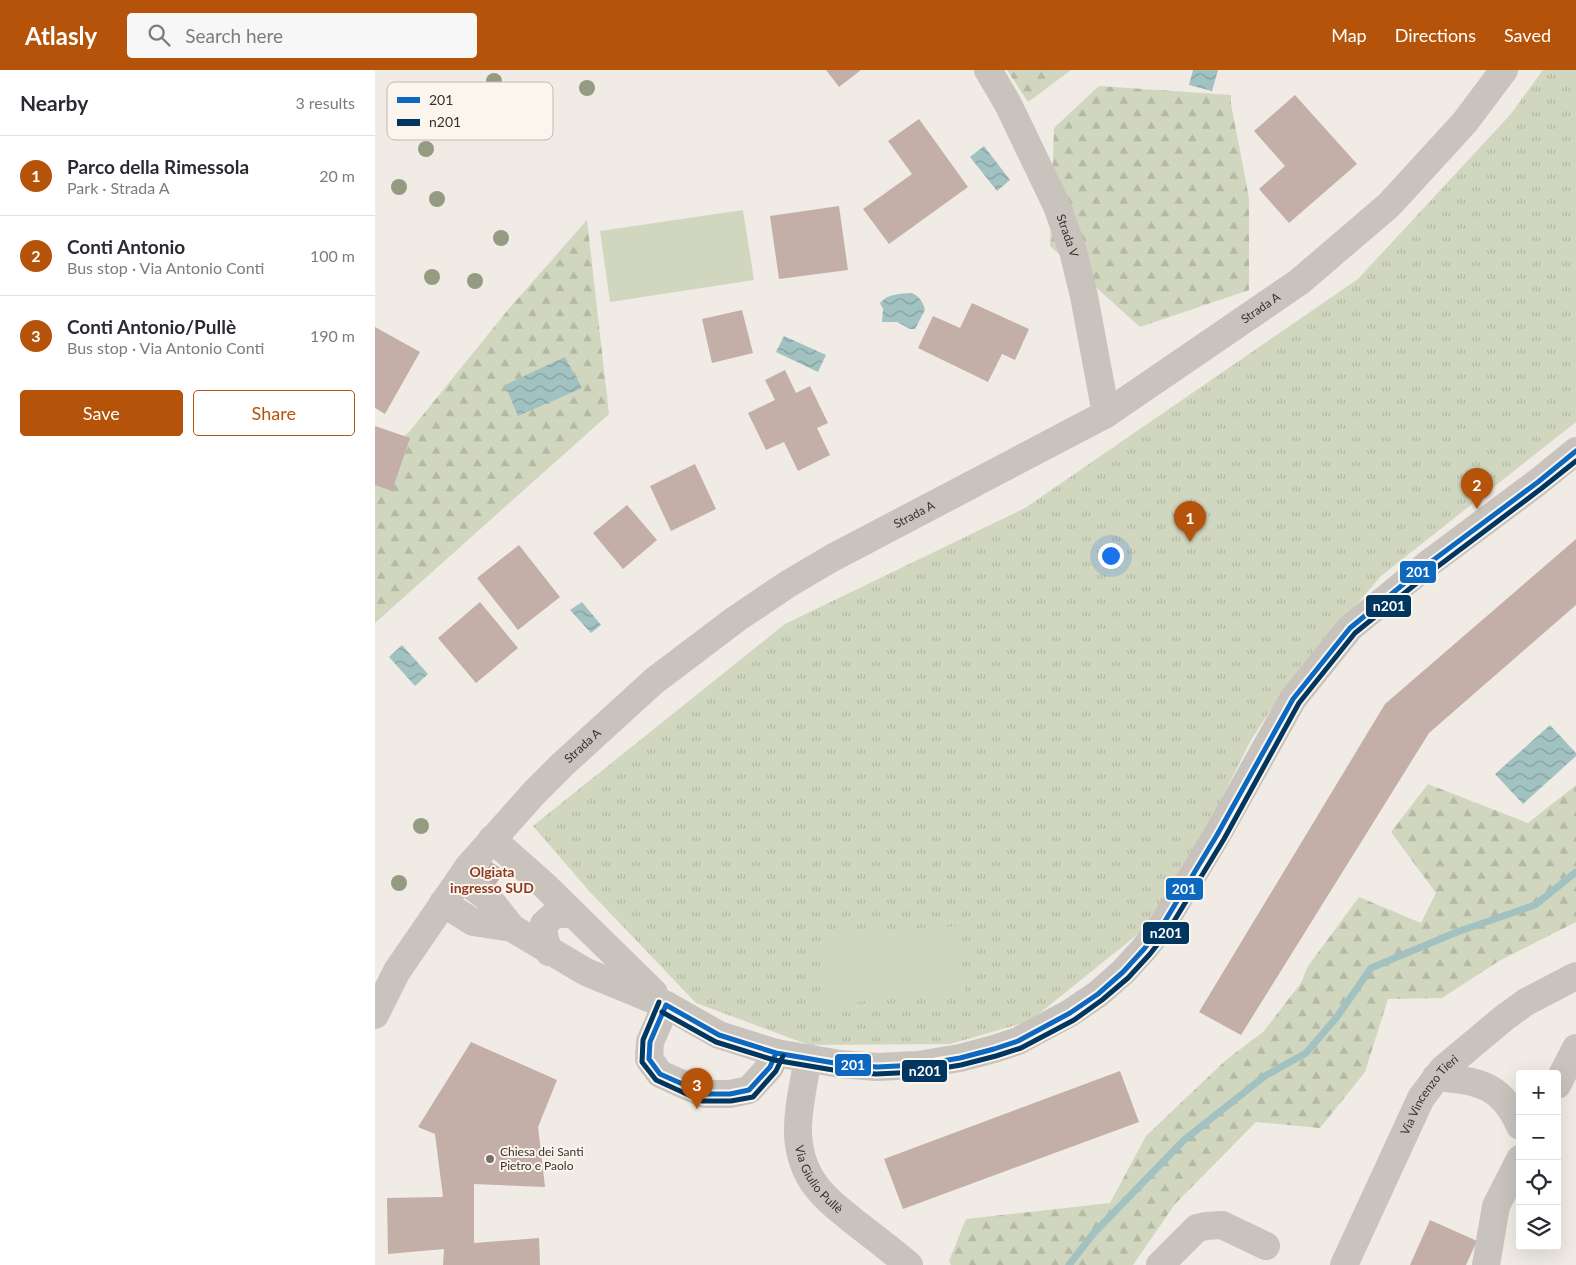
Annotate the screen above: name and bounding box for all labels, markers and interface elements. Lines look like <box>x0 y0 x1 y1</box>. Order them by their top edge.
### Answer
search box <box>127 13 477 58</box>
text: Atlasly <box>25 21 97 50</box>
icon: search <box>145 21 173 49</box>
text: Search here <box>185 24 283 47</box>
text: Map <box>1331 24 1367 46</box>
text: Directions <box>1395 24 1476 46</box>
text: Saved <box>1504 24 1551 46</box>
legend <box>387 82 553 140</box>
text: Nearby <box>20 90 88 115</box>
text: 201 <box>429 91 453 108</box>
text: 3 results <box>295 93 355 112</box>
text: n201 <box>429 113 461 130</box>
text: Parco della Rimessola <box>67 155 249 178</box>
text: 1 <box>31 166 41 185</box>
text: 20 m <box>319 166 355 185</box>
text: Park · Strada A <box>67 178 170 197</box>
street label: Strada V <box>1054 212 1082 259</box>
text: Conti Antonio <box>67 235 185 258</box>
text: 2 <box>31 246 41 265</box>
text: 100 m <box>310 246 355 265</box>
text: Bus stop · Via Antonio Conti <box>67 258 264 277</box>
street label: Strada A <box>1238 289 1284 326</box>
text: Conti Antonio/Pullè <box>67 315 236 338</box>
text: 3 <box>31 326 41 345</box>
text: 190 m <box>310 326 355 345</box>
text: Bus stop · Via Antonio Conti <box>67 338 264 357</box>
button: Save <box>20 390 183 436</box>
button: Share <box>193 390 355 436</box>
pin: 2 <box>1461 468 1493 509</box>
street label: Strada A <box>891 497 938 531</box>
pin: 1 <box>1174 501 1206 542</box>
your location <box>1098 543 1124 569</box>
line badge: 201 <box>1399 560 1437 584</box>
text: 201 <box>1406 563 1430 580</box>
line badge: n201 <box>1365 594 1412 618</box>
text: n201 <box>1373 597 1405 614</box>
street label: Strada A <box>561 725 604 766</box>
district label: Olgiata ingresso SUD <box>450 863 534 896</box>
line badge: 201 <box>1165 877 1204 901</box>
text: 201 <box>1172 880 1196 897</box>
line badge: n201 <box>1142 921 1190 945</box>
text: n201 <box>1150 924 1182 941</box>
street label: Via Vincenzo Tieri <box>1397 1051 1461 1137</box>
line badge: 201 <box>834 1053 872 1077</box>
text: 201 <box>841 1056 865 1073</box>
line badge: n201 <box>901 1059 948 1083</box>
text: n201 <box>909 1062 941 1079</box>
pin: 3 <box>681 1068 713 1109</box>
map controls <box>1516 1070 1561 1250</box>
button: + <box>1516 1070 1561 1115</box>
button: − <box>1516 1115 1561 1160</box>
place label: Chiesa dei Santi Pietro e Paolo <box>500 1144 584 1173</box>
street label: Via Giulio Pullè <box>792 1144 846 1216</box>
marker: Chiesa dei Santi Pietro e Paolo <box>484 1153 496 1165</box>
button: locate <box>1516 1160 1561 1205</box>
button: layers <box>1516 1205 1561 1250</box>

